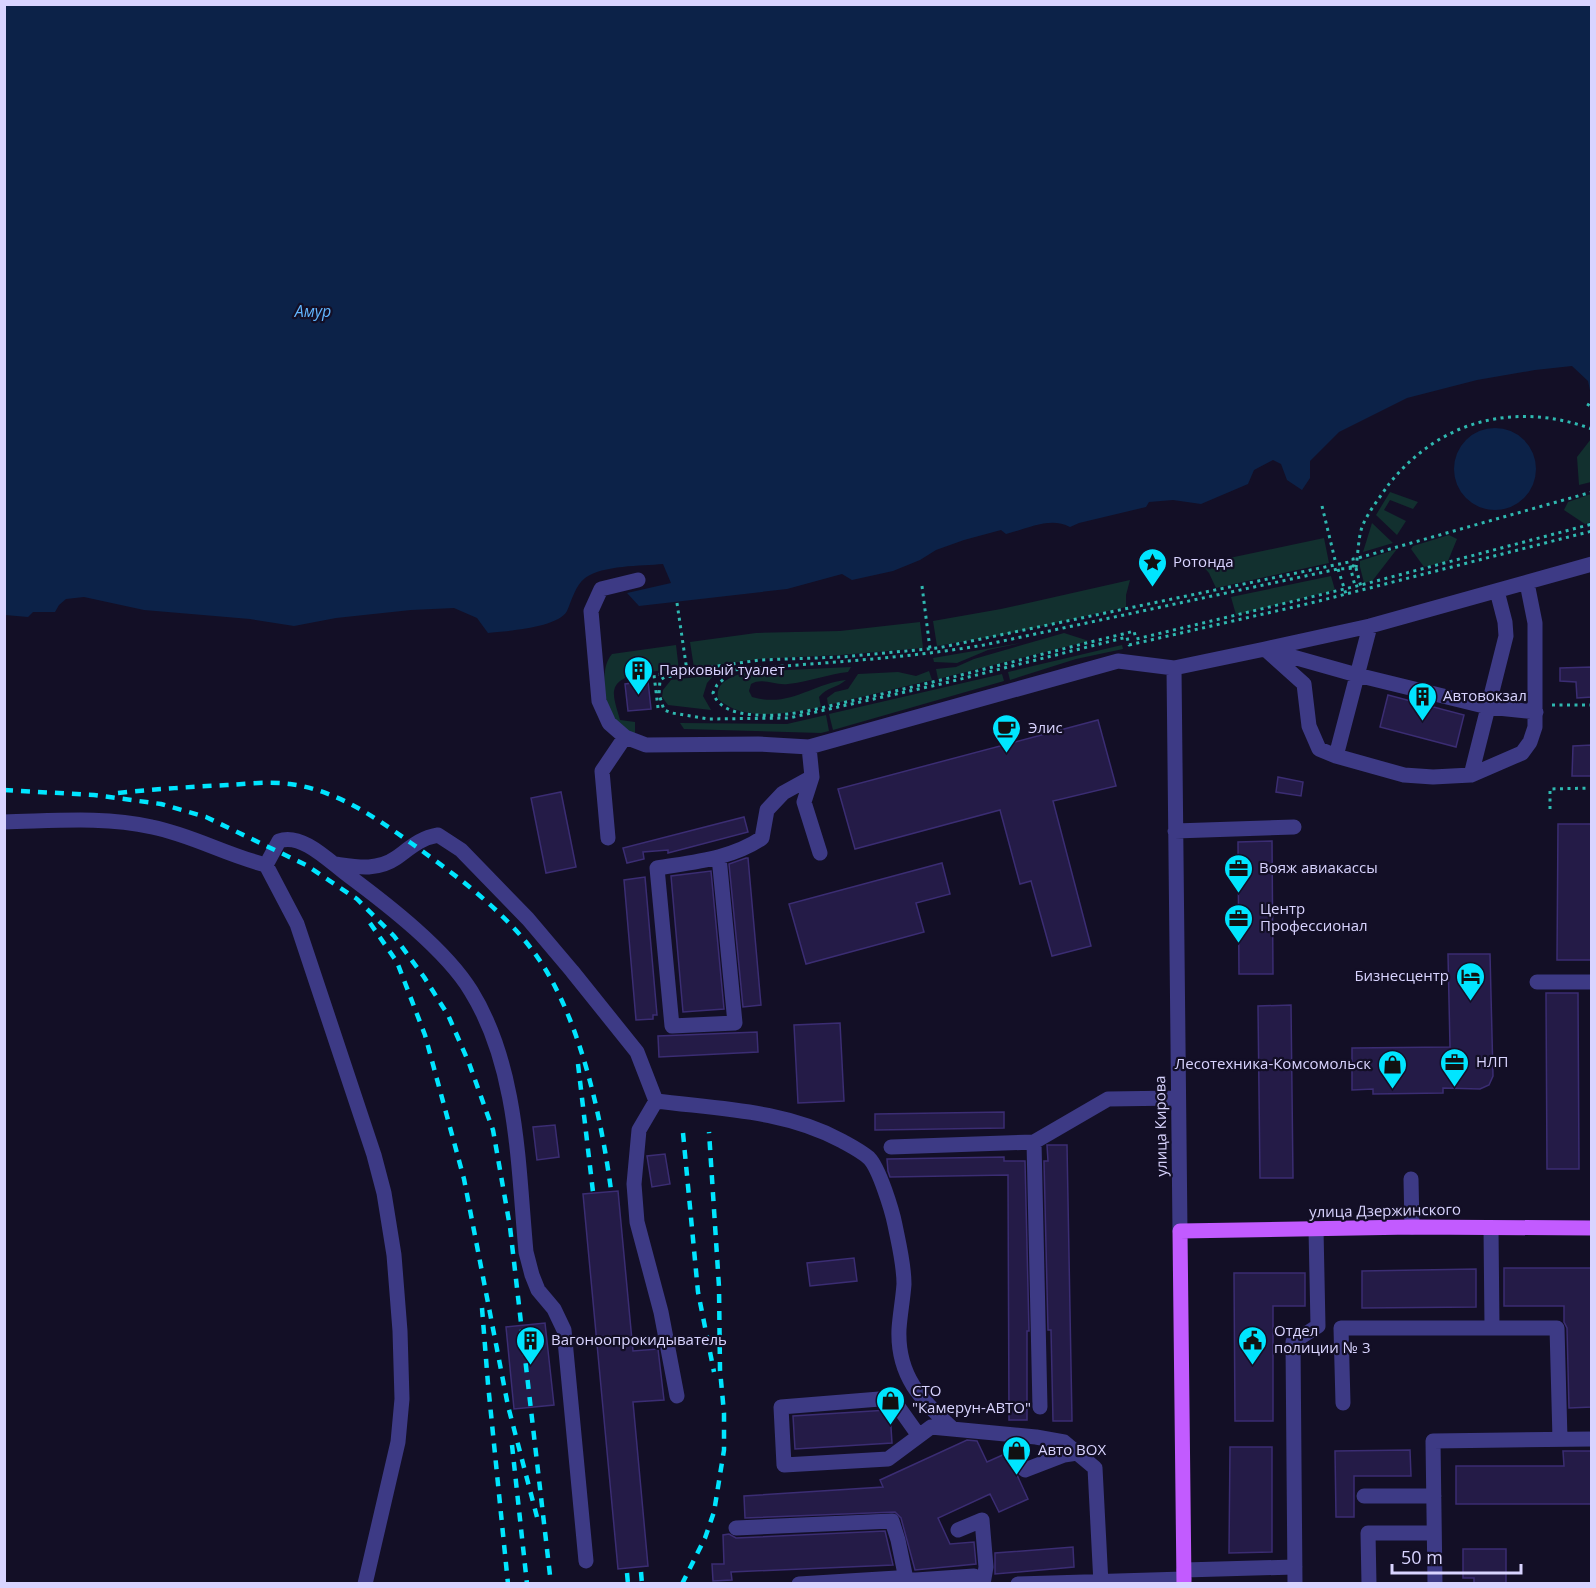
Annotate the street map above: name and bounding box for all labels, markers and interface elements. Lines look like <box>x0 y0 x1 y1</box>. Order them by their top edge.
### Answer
water label: Амур <box>294 300 331 322</box>
place icon: Ротонда <box>1136 546 1168 588</box>
place label: Ротонда <box>1173 551 1234 571</box>
building icon: Парковый туалет <box>622 654 654 696</box>
place label: Парковый туалет <box>659 659 785 679</box>
building icon: Автовокзал <box>1406 680 1438 722</box>
place label: Автовокзал <box>1443 685 1527 705</box>
cafe icon: Элис <box>991 712 1023 754</box>
place label: Элис <box>1028 717 1063 737</box>
office icon: Вояж авиакассы <box>1222 852 1254 894</box>
place label: Вояж авиакассы <box>1259 857 1378 877</box>
place label: Центр Профессионал <box>1260 898 1368 935</box>
office icon: Центр Профессионал <box>1223 902 1255 944</box>
hotel icon: Бизнесцентр <box>1454 960 1486 1002</box>
place label: Бизнесцентр <box>1354 965 1449 985</box>
office icon: НЛП <box>1439 1046 1471 1088</box>
shop icon: Лесотехника-Комсомольск <box>1376 1048 1408 1090</box>
place label: НЛП <box>1476 1051 1509 1071</box>
place label: Лесотехника-Комсомольск <box>1175 1053 1371 1073</box>
street label: улица Кирова <box>1149 1075 1171 1177</box>
street label: улица Дзержинского <box>1309 1199 1461 1221</box>
place label: Отдел полиции № 3 <box>1274 1320 1371 1357</box>
building icon: Вагоноопрокидыватель <box>514 1324 546 1366</box>
public building icon: Отдел полиции № 3 <box>1237 1324 1269 1366</box>
place label: Вагоноопрокидыватель <box>551 1329 727 1349</box>
place label: СТО "Камерун-АВТО" <box>912 1380 1031 1417</box>
shop icon: СТО "Камерун-АВТО" <box>875 1384 907 1426</box>
shop icon: Авто BOX <box>1001 1434 1033 1476</box>
place label: Авто BOX <box>1038 1439 1106 1459</box>
scale bar <box>1392 1537 1521 1575</box>
text: 50 m <box>1401 1545 1443 1569</box>

